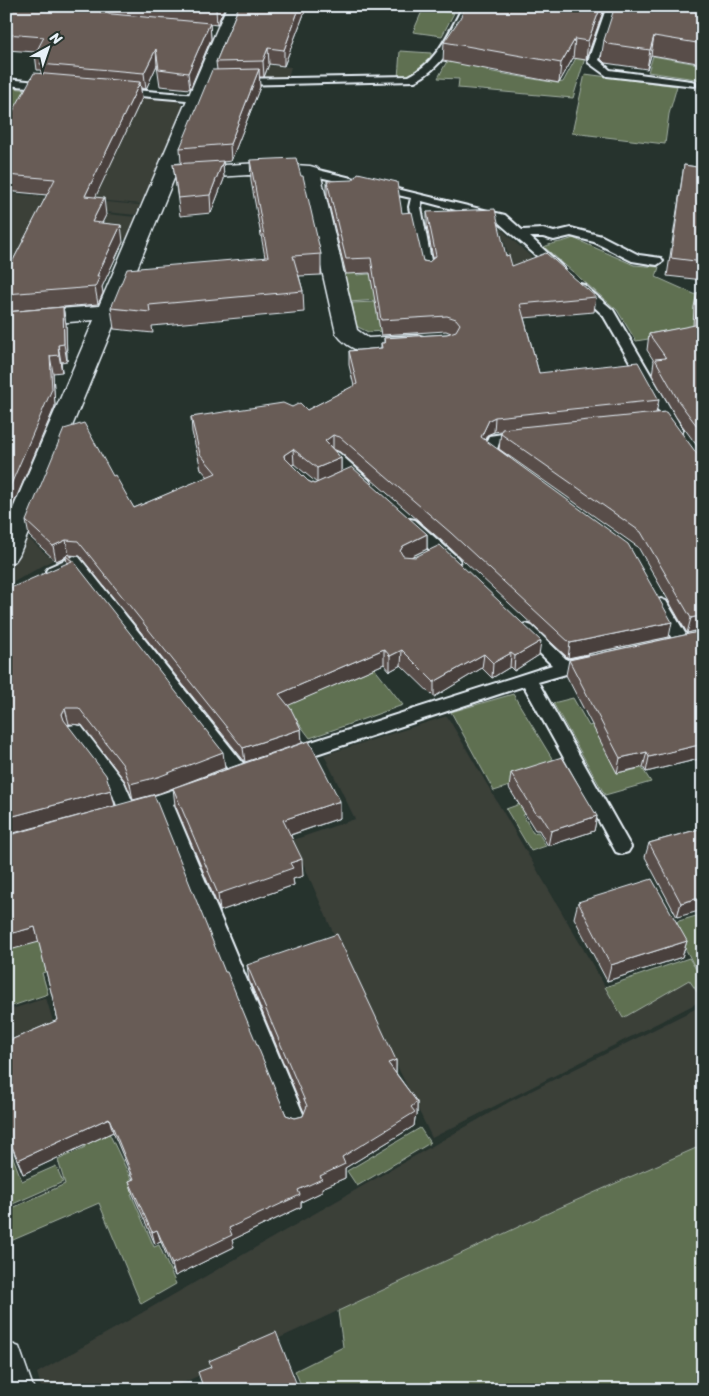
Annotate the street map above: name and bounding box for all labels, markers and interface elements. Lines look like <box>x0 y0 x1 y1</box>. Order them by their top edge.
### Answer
north arrow <box>22 22 72 72</box>
text: N <box>44 25 68 51</box>

